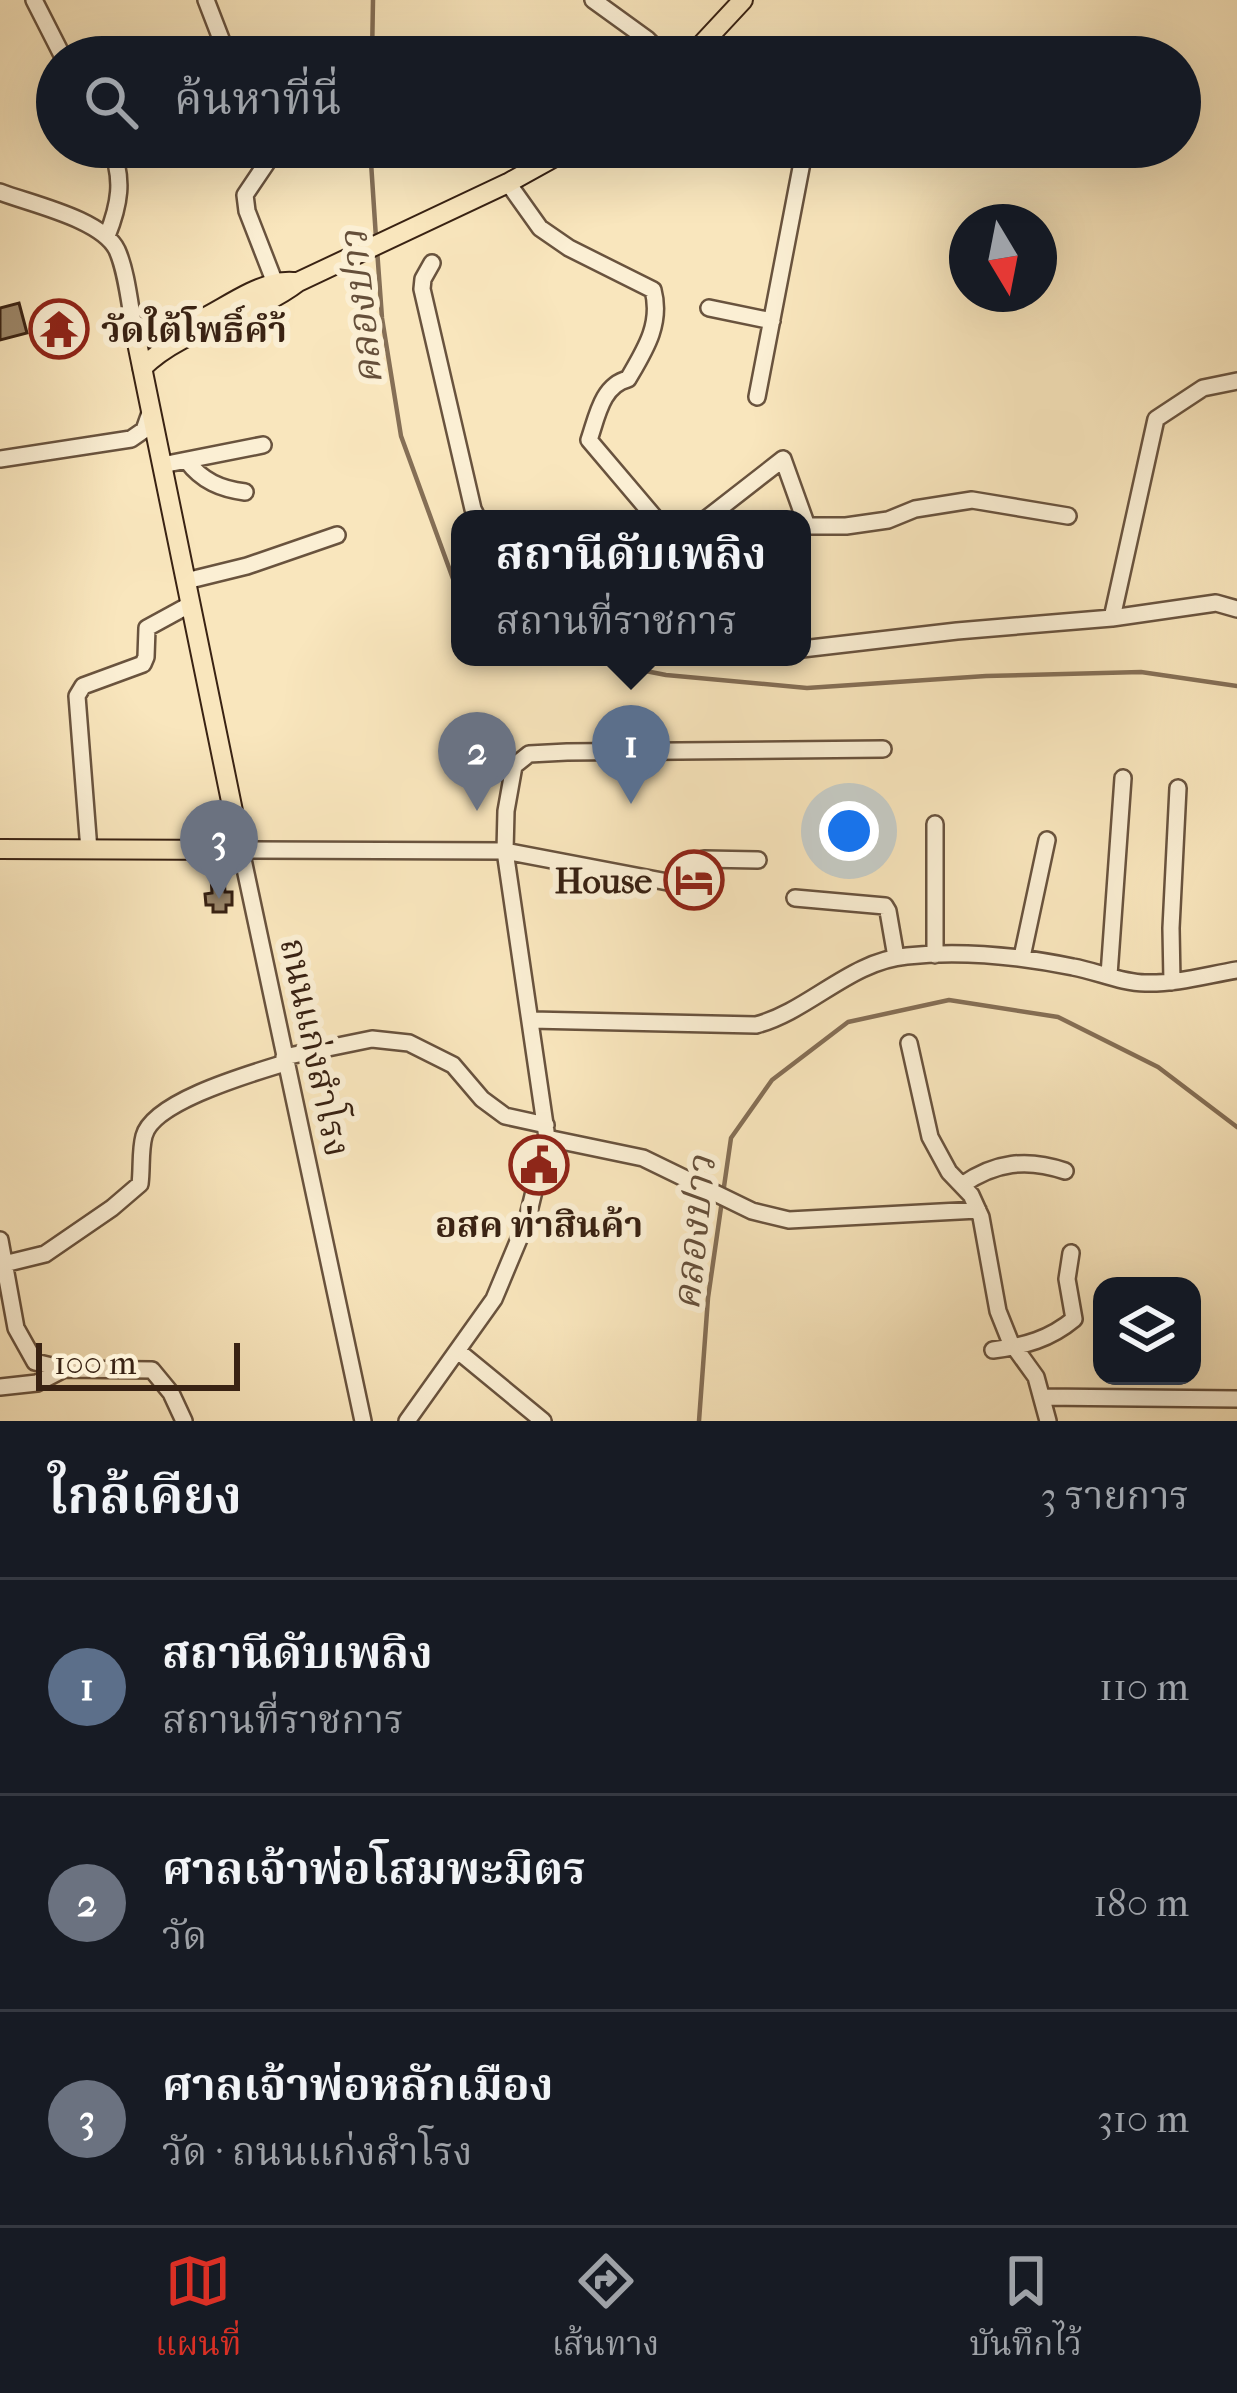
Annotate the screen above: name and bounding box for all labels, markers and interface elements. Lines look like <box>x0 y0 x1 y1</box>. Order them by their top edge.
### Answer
search box <box>36 36 1201 168</box>
icon: search <box>78 69 144 135</box>
text: ค้นหาที่นี่ <box>174 73 342 126</box>
north arrow <box>949 204 1057 312</box>
water label: คลองปาว <box>330 227 392 387</box>
temple icon: วัดใต้โพธิ์คำ้ <box>28 298 90 360</box>
place label: วัดใต้โพธิ์คำ้ <box>101 304 287 351</box>
popup <box>451 510 811 666</box>
text: สถานีดับเพลิง <box>496 528 766 581</box>
text: สถานที่ราชการ <box>496 598 737 644</box>
pin: 1 <box>592 705 670 804</box>
pin: 2 <box>438 712 516 811</box>
pin: 3 <box>180 800 258 899</box>
your location <box>819 801 879 861</box>
hotel icon: House <box>663 849 725 911</box>
place label: House <box>555 860 652 902</box>
street label: ถนนแก่งสำโรง <box>271 933 363 1160</box>
public building icon: อสค ท่าสินค้า <box>508 1134 570 1196</box>
water label: คลองปาว <box>663 1152 725 1312</box>
place label: อสค ท่าสินค้า <box>435 1204 643 1246</box>
map controls <box>1093 1277 1201 1385</box>
button: layers <box>1093 1277 1201 1385</box>
scale bar <box>36 1337 240 1390</box>
text: 100 m <box>54 1344 137 1383</box>
text: ใกล้เคียง <box>48 1466 242 1526</box>
text: 3 รายการ <box>1040 1473 1189 1519</box>
text: สถานีดับเพลิง <box>162 1627 433 1680</box>
text: 1 <box>80 1664 94 1710</box>
text: 110 m <box>1099 1664 1189 1710</box>
text: สถานที่ราชการ <box>162 1697 404 1743</box>
text: ศาลเจ้าพ่อโสมพะมิตร <box>162 1843 586 1896</box>
text: 2 <box>77 1880 97 1926</box>
text: 180 m <box>1093 1880 1189 1926</box>
text: วัด <box>162 1913 207 1959</box>
text: ศาลเจ้าพ่อหลักเมือง <box>162 2059 554 2112</box>
text: 3 <box>79 2096 95 2142</box>
text: 310 m <box>1097 2096 1189 2142</box>
text: วัด · ถนนแก่งสำโรง <box>162 2129 472 2175</box>
tab: แผนที่ <box>155 2248 242 2373</box>
tab: เส้นทาง <box>552 2248 659 2373</box>
tab: บันทึกไว้ <box>969 2248 1082 2373</box>

